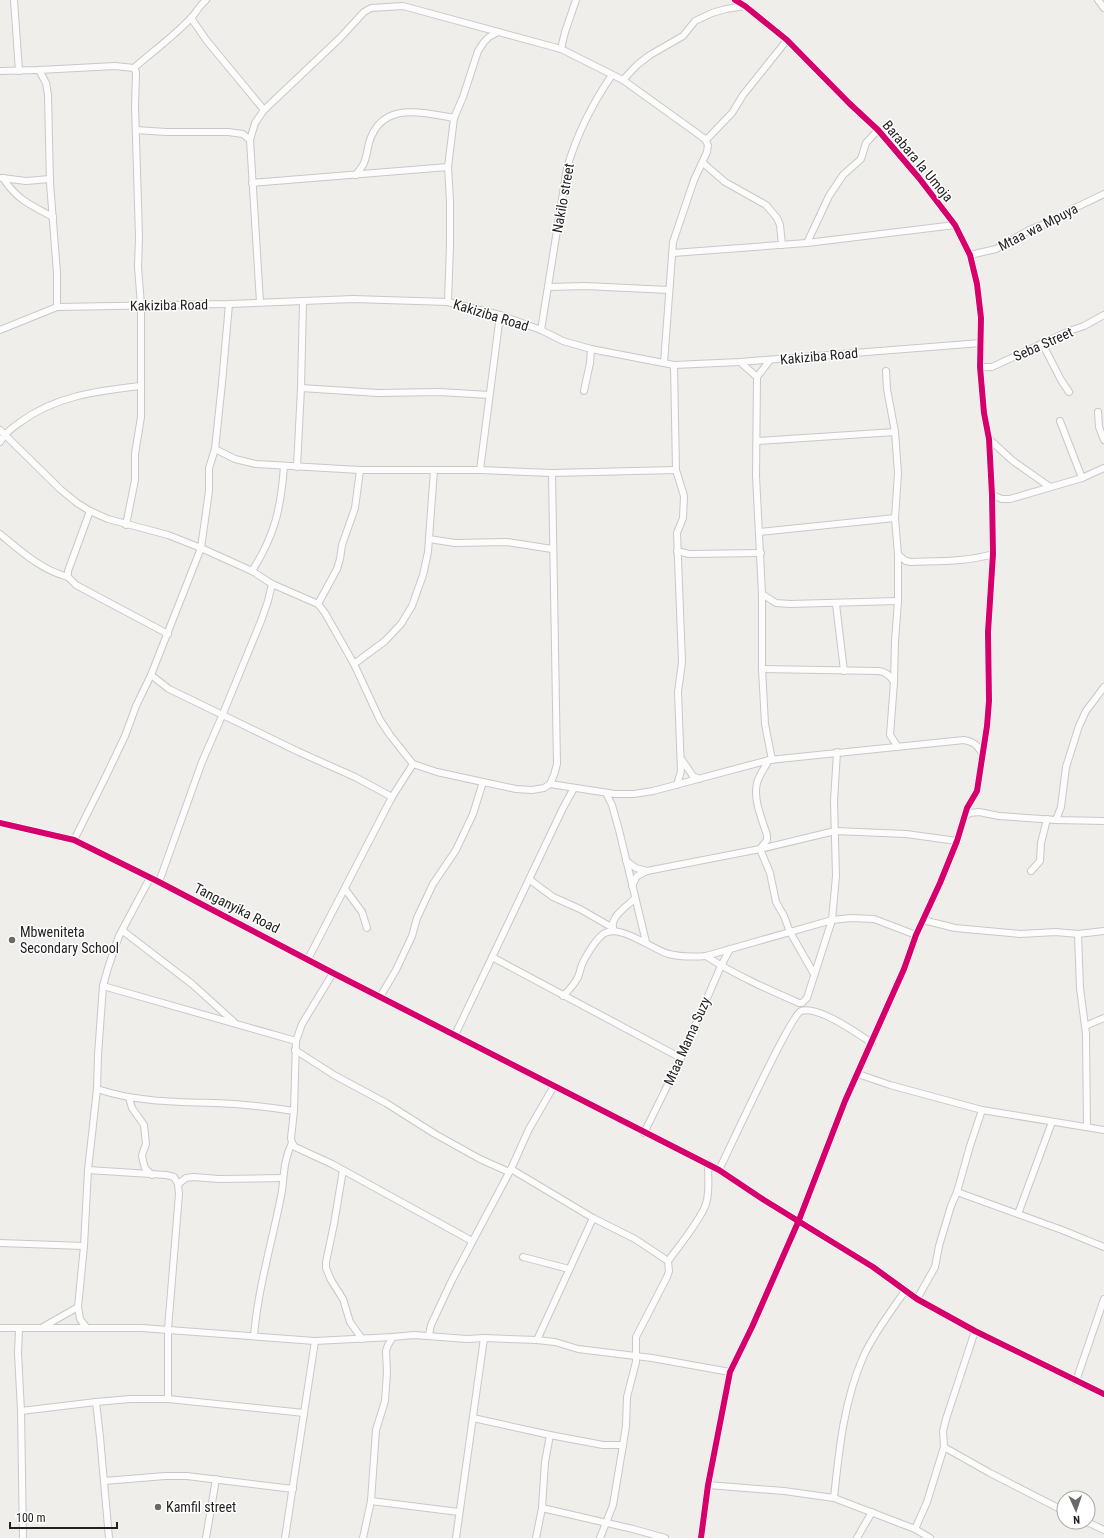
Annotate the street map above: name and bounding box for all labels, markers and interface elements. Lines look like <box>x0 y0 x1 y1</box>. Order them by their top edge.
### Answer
street label: Barabara la Umoja <box>879 117 957 205</box>
street label: Nakilo street <box>549 162 577 234</box>
street label: Mtaa wa Mpuya <box>996 200 1080 254</box>
street label: Kakiziba Road <box>130 296 208 314</box>
street label: Kakiziba Road <box>451 296 531 334</box>
street label: Seba Street <box>1011 324 1075 364</box>
street label: Kakiziba Road <box>779 345 859 367</box>
street label: Tanganyika Road <box>192 880 282 936</box>
place label: Mbweniteta Secondary School <box>20 924 119 956</box>
marker: Mbweniteta Secondary School <box>7 935 17 945</box>
street label: Mtaa Mama Suzy <box>660 994 714 1088</box>
north arrow <box>1056 1490 1096 1530</box>
place label: Kamfil street <box>166 1499 236 1515</box>
marker: Kamfil street <box>153 1502 163 1512</box>
scale bar <box>10 1504 117 1530</box>
text: 100 m <box>16 1511 46 1525</box>
text: N <box>1073 1513 1080 1526</box>

